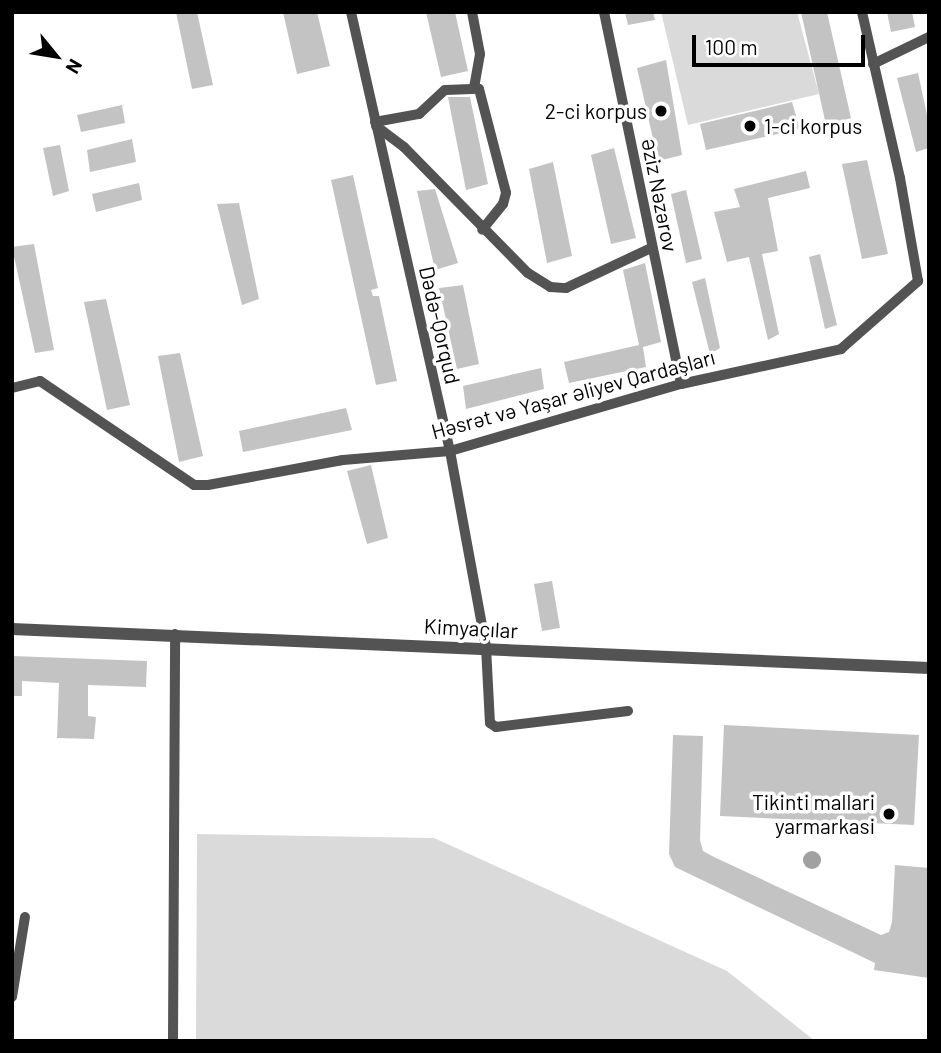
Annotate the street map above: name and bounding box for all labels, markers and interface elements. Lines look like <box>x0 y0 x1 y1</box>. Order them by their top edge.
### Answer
north arrow <box>21 21 91 91</box>
scale bar <box>696 21 869 65</box>
text: 100 m <box>705 34 758 59</box>
text: N <box>62 56 88 78</box>
place label: 2-ci korpus <box>545 98 647 124</box>
marker: 2-ci korpus <box>653 103 669 119</box>
place label: 1-ci korpus <box>764 113 862 139</box>
marker: 1-ci korpus <box>742 118 758 134</box>
street label: Əziz Nəzərov <box>637 136 683 254</box>
street label: Dədə-Qorqud <box>414 264 466 386</box>
street label: Həsrət və Yaşar Əliyev Qardaşları <box>428 344 718 444</box>
street label: Kimyaçılar <box>423 613 519 643</box>
place label: Tikinti mallari yarmarkasi <box>752 789 875 839</box>
marker: Tikinti mallari yarmarkasi <box>881 806 897 822</box>

